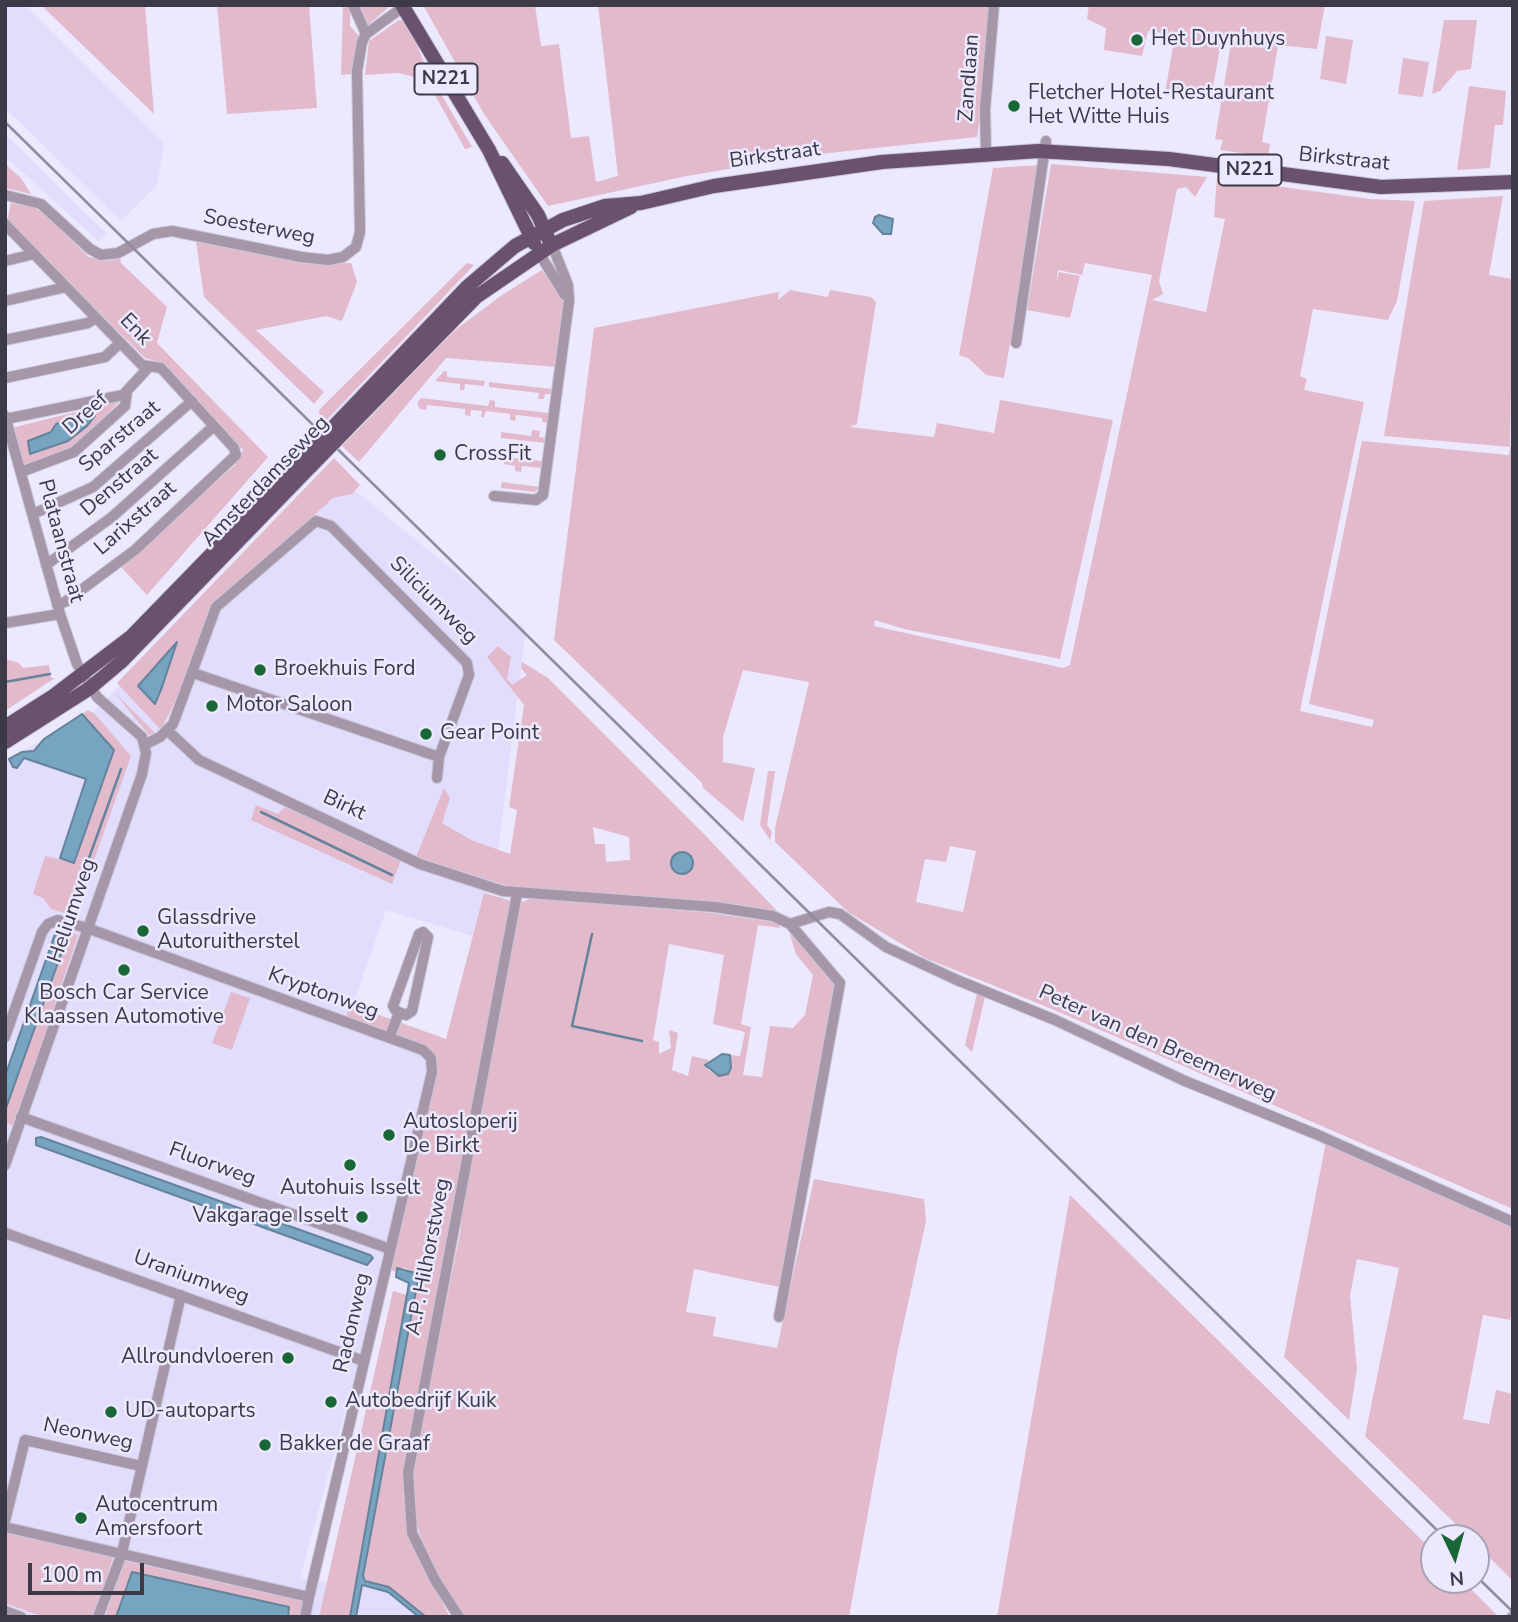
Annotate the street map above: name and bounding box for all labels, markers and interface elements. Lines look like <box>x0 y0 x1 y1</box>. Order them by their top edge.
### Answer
place label: Het Duynhuys <box>1151 27 1285 53</box>
marker: Het Duynhuys <box>1129 32 1145 48</box>
street label: Zandlaan <box>954 33 986 123</box>
road number: N221 <box>414 64 478 94</box>
place label: Fletcher Hotel-Restaurant Het Witte Huis <box>1028 81 1274 131</box>
marker: Fletcher Hotel-Restaurant Het Witte Huis <box>1006 98 1022 114</box>
street label: Birkstraat <box>728 137 822 175</box>
street label: Birkstraat <box>1297 143 1391 177</box>
road number: N221 <box>1218 154 1282 186</box>
street label: Soesterweg <box>201 205 317 251</box>
street label: Enk <box>114 309 156 351</box>
street label: Dreef <box>58 387 114 441</box>
street label: Sparstraat <box>74 396 166 478</box>
street label: Amsterdamseweg <box>197 411 335 553</box>
place label: CrossFit <box>454 442 531 468</box>
street label: Denstraat <box>76 443 164 523</box>
marker: CrossFit <box>432 447 448 463</box>
street label: Plataanstraat <box>31 477 89 605</box>
street label: Larixstraat <box>90 477 182 561</box>
street label: Siliciumweg <box>384 552 482 650</box>
place label: Broekhuis Ford <box>274 657 415 683</box>
marker: Broekhuis Ford <box>252 662 268 678</box>
place label: Motor Saloon <box>226 693 353 719</box>
marker: Motor Saloon <box>204 698 220 714</box>
place label: Gear Point <box>440 721 539 747</box>
marker: Gear Point <box>418 726 434 742</box>
street label: Birkt <box>319 785 369 827</box>
street label: Heliumweg <box>43 855 103 967</box>
place label: Glassdrive Autoruitherstel <box>157 906 300 956</box>
marker: Glassdrive Autoruitherstel <box>135 923 151 939</box>
marker: Bosch Car Service Klaassen Automotive <box>116 962 132 978</box>
street label: Kryptonweg <box>264 962 382 1026</box>
street label: Peter van den Breemerweg <box>1034 980 1280 1108</box>
place label: Bosch Car Service Klaassen Automotive <box>24 981 224 1031</box>
place label: Autosloperij De Birkt <box>403 1110 518 1160</box>
marker: Autosloperij De Birkt <box>381 1127 397 1143</box>
street label: Fluorweg <box>165 1138 259 1192</box>
marker: Autohuis Isselt <box>342 1157 358 1173</box>
place label: Autohuis Isselt <box>280 1176 420 1202</box>
street label: A.P. Hilhorstweg <box>401 1176 457 1338</box>
place label: Vakgarage Isselt <box>192 1204 348 1230</box>
marker: Vakgarage Isselt <box>354 1209 370 1225</box>
street label: Uraniumweg <box>130 1245 252 1311</box>
street label: Radonweg <box>329 1271 377 1375</box>
place label: Allroundvloeren <box>121 1345 274 1371</box>
marker: Allroundvloeren <box>280 1350 296 1366</box>
place label: Autobedrijf Kuik <box>345 1389 496 1415</box>
marker: Autobedrijf Kuik <box>323 1394 339 1410</box>
place label: UD-autoparts <box>125 1399 256 1425</box>
marker: UD-autoparts <box>103 1404 119 1420</box>
street label: Neonweg <box>41 1413 135 1457</box>
place label: Bakker de Graaf <box>279 1432 430 1458</box>
marker: Bakker de Graaf <box>257 1437 273 1453</box>
place label: Autocentrum Amersfoort <box>95 1493 218 1543</box>
marker: Autocentrum Amersfoort <box>73 1510 89 1526</box>
north arrow <box>1420 1524 1490 1594</box>
scale bar <box>32 1548 147 1592</box>
text: 100 m <box>41 1561 102 1589</box>
text: N <box>1448 1564 1465 1591</box>

